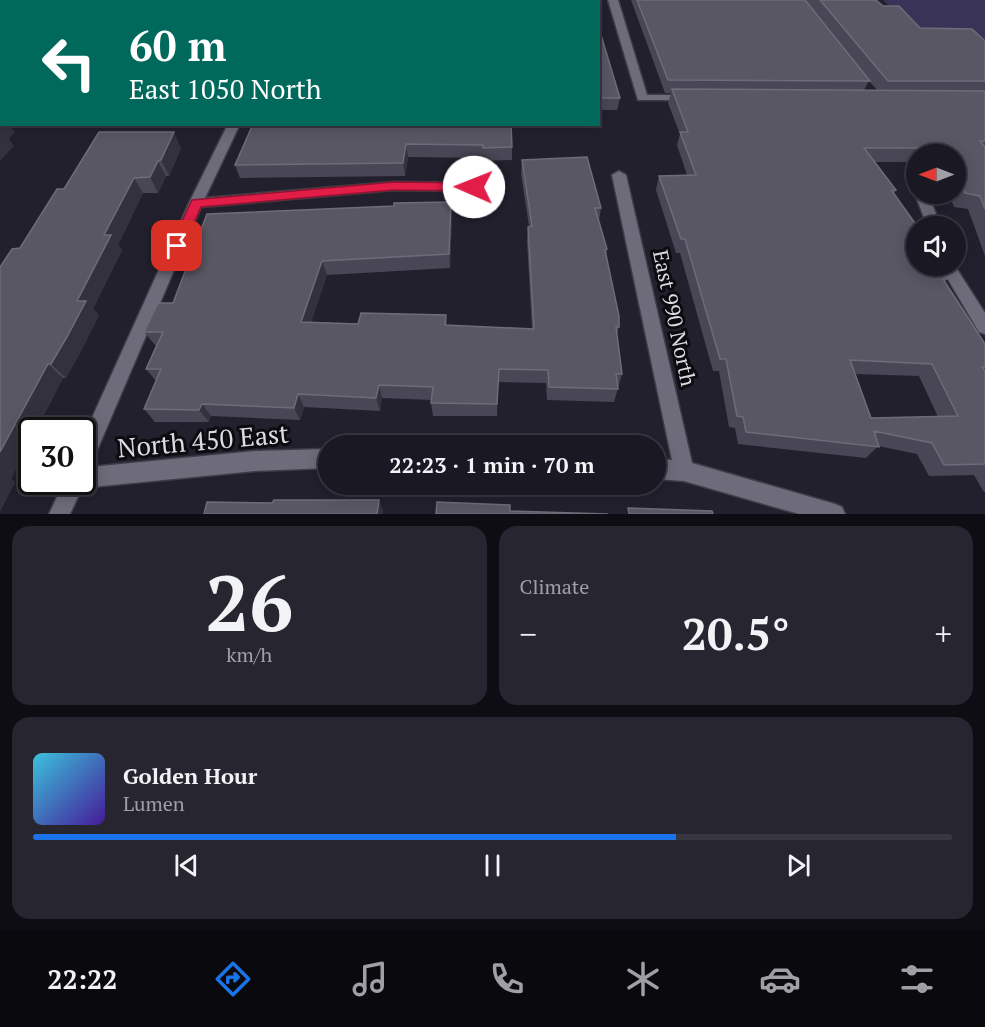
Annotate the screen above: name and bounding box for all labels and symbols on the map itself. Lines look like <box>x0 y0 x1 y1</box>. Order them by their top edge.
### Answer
north arrow <box>906 144 966 204</box>
position arrow <box>442 155 506 219</box>
pin <box>151 220 202 271</box>
street label: East 990 North <box>647 247 703 389</box>
street label: North 450 East <box>116 416 290 464</box>
speed limit sign: 30 <box>18 417 96 495</box>

